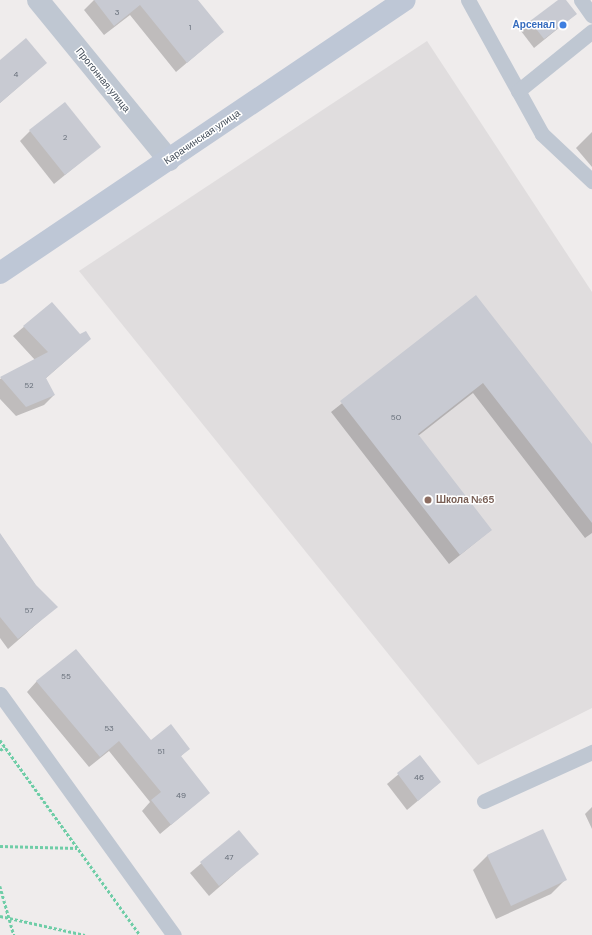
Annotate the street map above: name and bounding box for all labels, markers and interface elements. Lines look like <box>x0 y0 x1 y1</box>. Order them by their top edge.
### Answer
house number: 3 <box>115 8 119 18</box>
place label: Арсенал <box>513 19 555 31</box>
marker: Арсенал <box>558 20 568 30</box>
house number: 1 <box>189 23 191 33</box>
street label: Прогонная улица <box>73 45 133 115</box>
house number: 4 <box>14 70 18 80</box>
street label: Карачинская улица <box>162 107 242 167</box>
house number: 2 <box>63 133 67 143</box>
house number: 52 <box>24 381 34 391</box>
house number: 50 <box>391 413 401 423</box>
place label: Школа №65 <box>436 494 495 506</box>
marker: Школа №65 <box>423 495 433 505</box>
house number: 57 <box>24 606 34 616</box>
house number: 55 <box>61 672 71 682</box>
house number: 53 <box>104 724 114 734</box>
house number: 51 <box>157 747 165 757</box>
house number: 46 <box>414 773 424 783</box>
house number: 49 <box>176 791 186 801</box>
house number: 47 <box>224 853 234 863</box>

